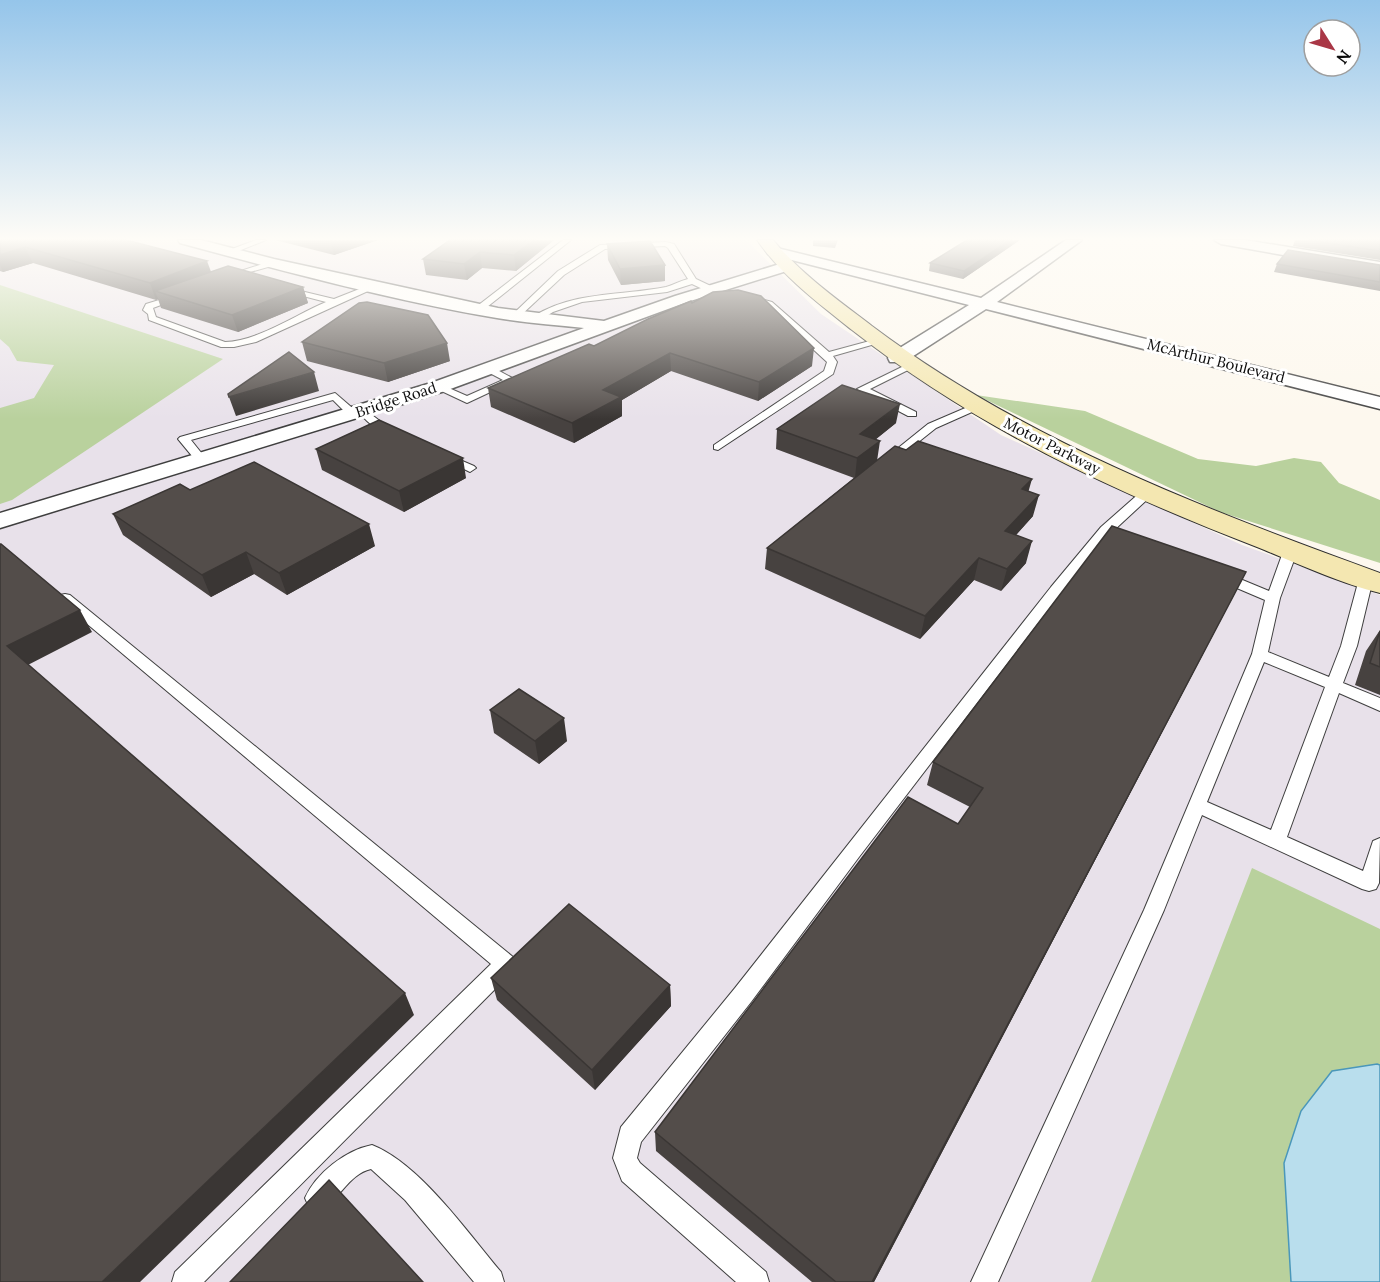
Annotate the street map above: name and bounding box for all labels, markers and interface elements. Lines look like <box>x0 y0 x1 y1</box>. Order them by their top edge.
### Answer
north arrow <box>1302 18 1362 78</box>
text: N <box>1332 46 1356 68</box>
street label: McArthur Boulevard <box>1145 334 1287 387</box>
street label: Bridge Road <box>353 378 439 422</box>
street label: Motor Parkway <box>1001 413 1104 478</box>

